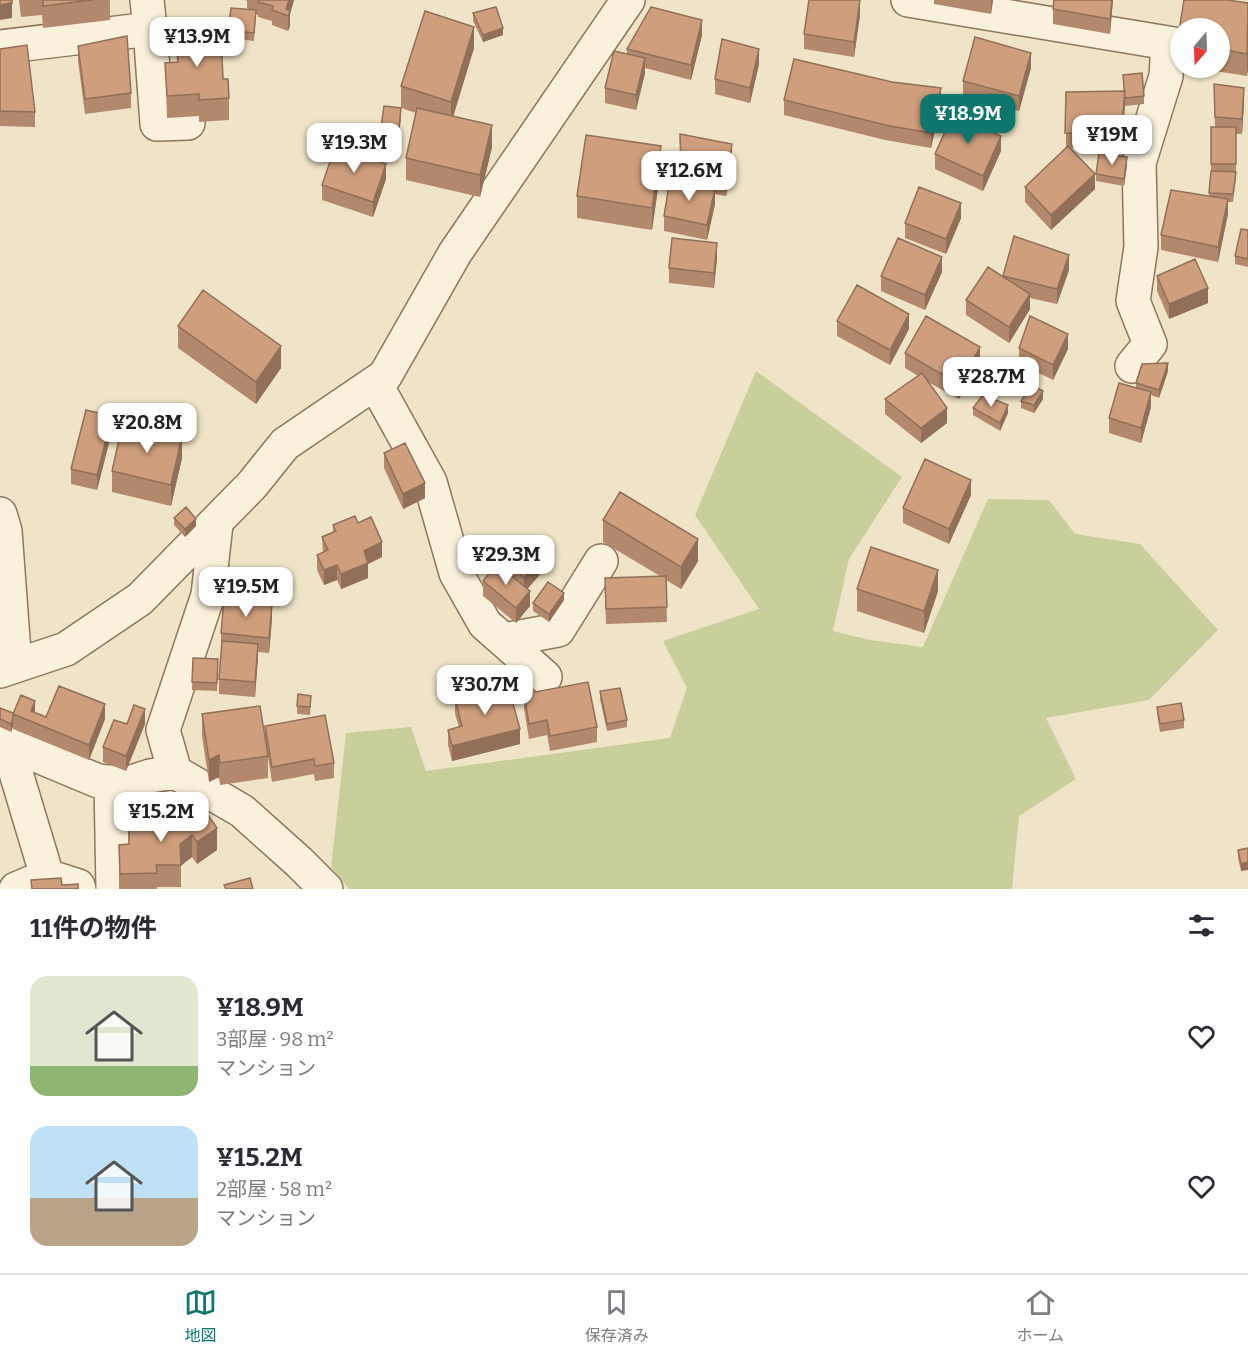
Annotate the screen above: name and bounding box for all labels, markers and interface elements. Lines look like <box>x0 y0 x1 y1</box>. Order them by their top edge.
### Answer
pin: ¥13.9M <box>148 17 246 68</box>
north arrow <box>1170 18 1230 78</box>
map controls <box>1170 18 1230 78</box>
text: ¥13.9M <box>164 24 230 48</box>
pin: ¥18.9M <box>919 94 1017 145</box>
text: ¥18.9M <box>934 101 1002 125</box>
pin: ¥19M <box>1076 115 1148 166</box>
text: ¥19M <box>1086 122 1138 146</box>
pin: ¥19.3M <box>305 123 403 174</box>
text: ¥19.3M <box>321 130 387 154</box>
pin: ¥12.6M <box>640 151 738 202</box>
text: ¥12.6M <box>655 158 723 182</box>
pin: ¥28.7M <box>942 357 1040 408</box>
text: ¥28.7M <box>957 364 1025 388</box>
pin: ¥20.8M <box>98 403 196 454</box>
text: ¥20.8M <box>112 410 182 434</box>
pin: ¥29.3M <box>457 535 555 586</box>
text: ¥29.3M <box>471 542 541 566</box>
pin: ¥19.5M <box>197 567 295 618</box>
text: ¥19.5M <box>213 574 279 598</box>
pin: ¥30.7M <box>436 665 534 716</box>
text: ¥30.7M <box>451 672 519 696</box>
pin: ¥15.2M <box>112 792 210 843</box>
text: ¥15.2M <box>128 799 194 823</box>
icon: filters <box>1185 909 1218 942</box>
text: 11件の物件 <box>30 913 156 944</box>
text: ¥18.9M <box>216 992 304 1023</box>
icon: home <box>78 1000 150 1072</box>
icon: heart <box>1185 1020 1218 1053</box>
text: 3部屋 · 98 m² <box>216 1027 334 1051</box>
text: マンション <box>216 1056 316 1080</box>
text: ¥15.2M <box>216 1142 303 1173</box>
icon: home <box>78 1150 150 1222</box>
icon: heart <box>1185 1170 1218 1203</box>
text: 2部屋 · 58 m² <box>216 1177 332 1201</box>
text: マンション <box>216 1206 316 1230</box>
tab: 地図 <box>184 1286 217 1346</box>
tab: 保存済み <box>585 1286 649 1346</box>
tab: ホーム <box>1017 1286 1064 1346</box>

